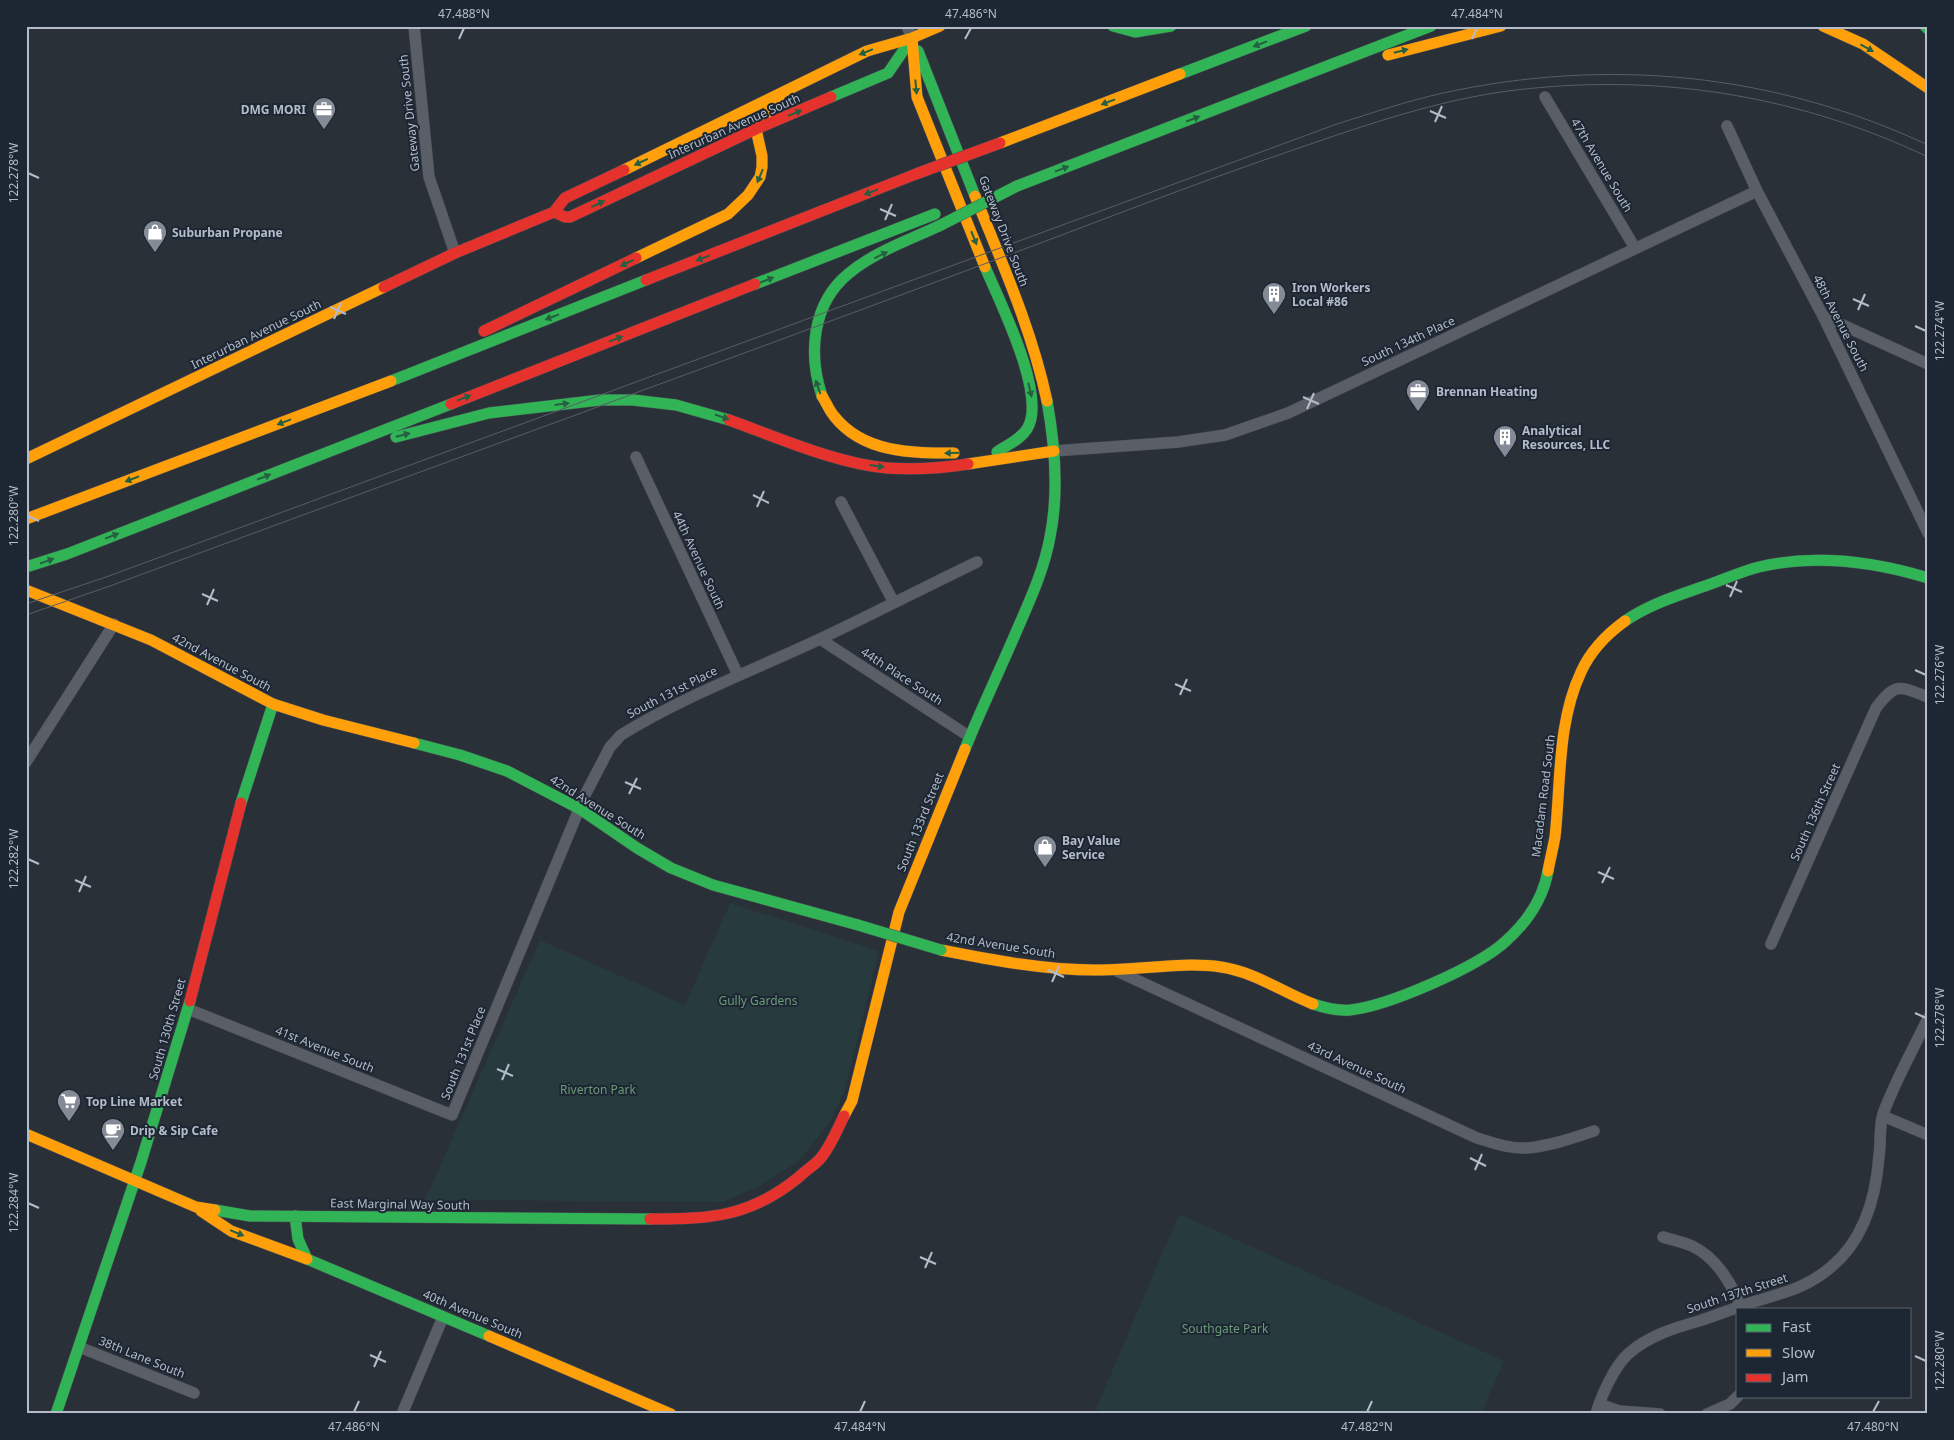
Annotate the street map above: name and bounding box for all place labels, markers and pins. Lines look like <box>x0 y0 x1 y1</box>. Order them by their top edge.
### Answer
office icon: DMG MORI <box>311 96 337 130</box>
place label: DMG MORI <box>241 101 306 118</box>
shop icon: Suburban Propane <box>142 219 168 253</box>
place label: Suburban Propane <box>172 224 283 241</box>
place label: Iron Workers Local #86 <box>1292 279 1370 310</box>
building icon: Iron Workers Local #86 <box>1261 281 1287 315</box>
office icon: Brennan Heating <box>1405 378 1431 412</box>
place label: Brennan Heating <box>1436 383 1538 400</box>
place label: Analytical Resources, LLC <box>1522 422 1611 453</box>
building icon: Analytical Resources, LLC <box>1492 424 1518 458</box>
place label: Bay Value Service <box>1062 832 1120 863</box>
shop icon: Bay Value Service <box>1032 834 1058 868</box>
supermarket icon: Top Line Market <box>56 1088 82 1122</box>
place label: Top Line Market <box>86 1093 182 1110</box>
cafe icon: Drip & Sip Cafe <box>100 1117 126 1151</box>
place label: Drip & Sip Cafe <box>130 1122 218 1139</box>

